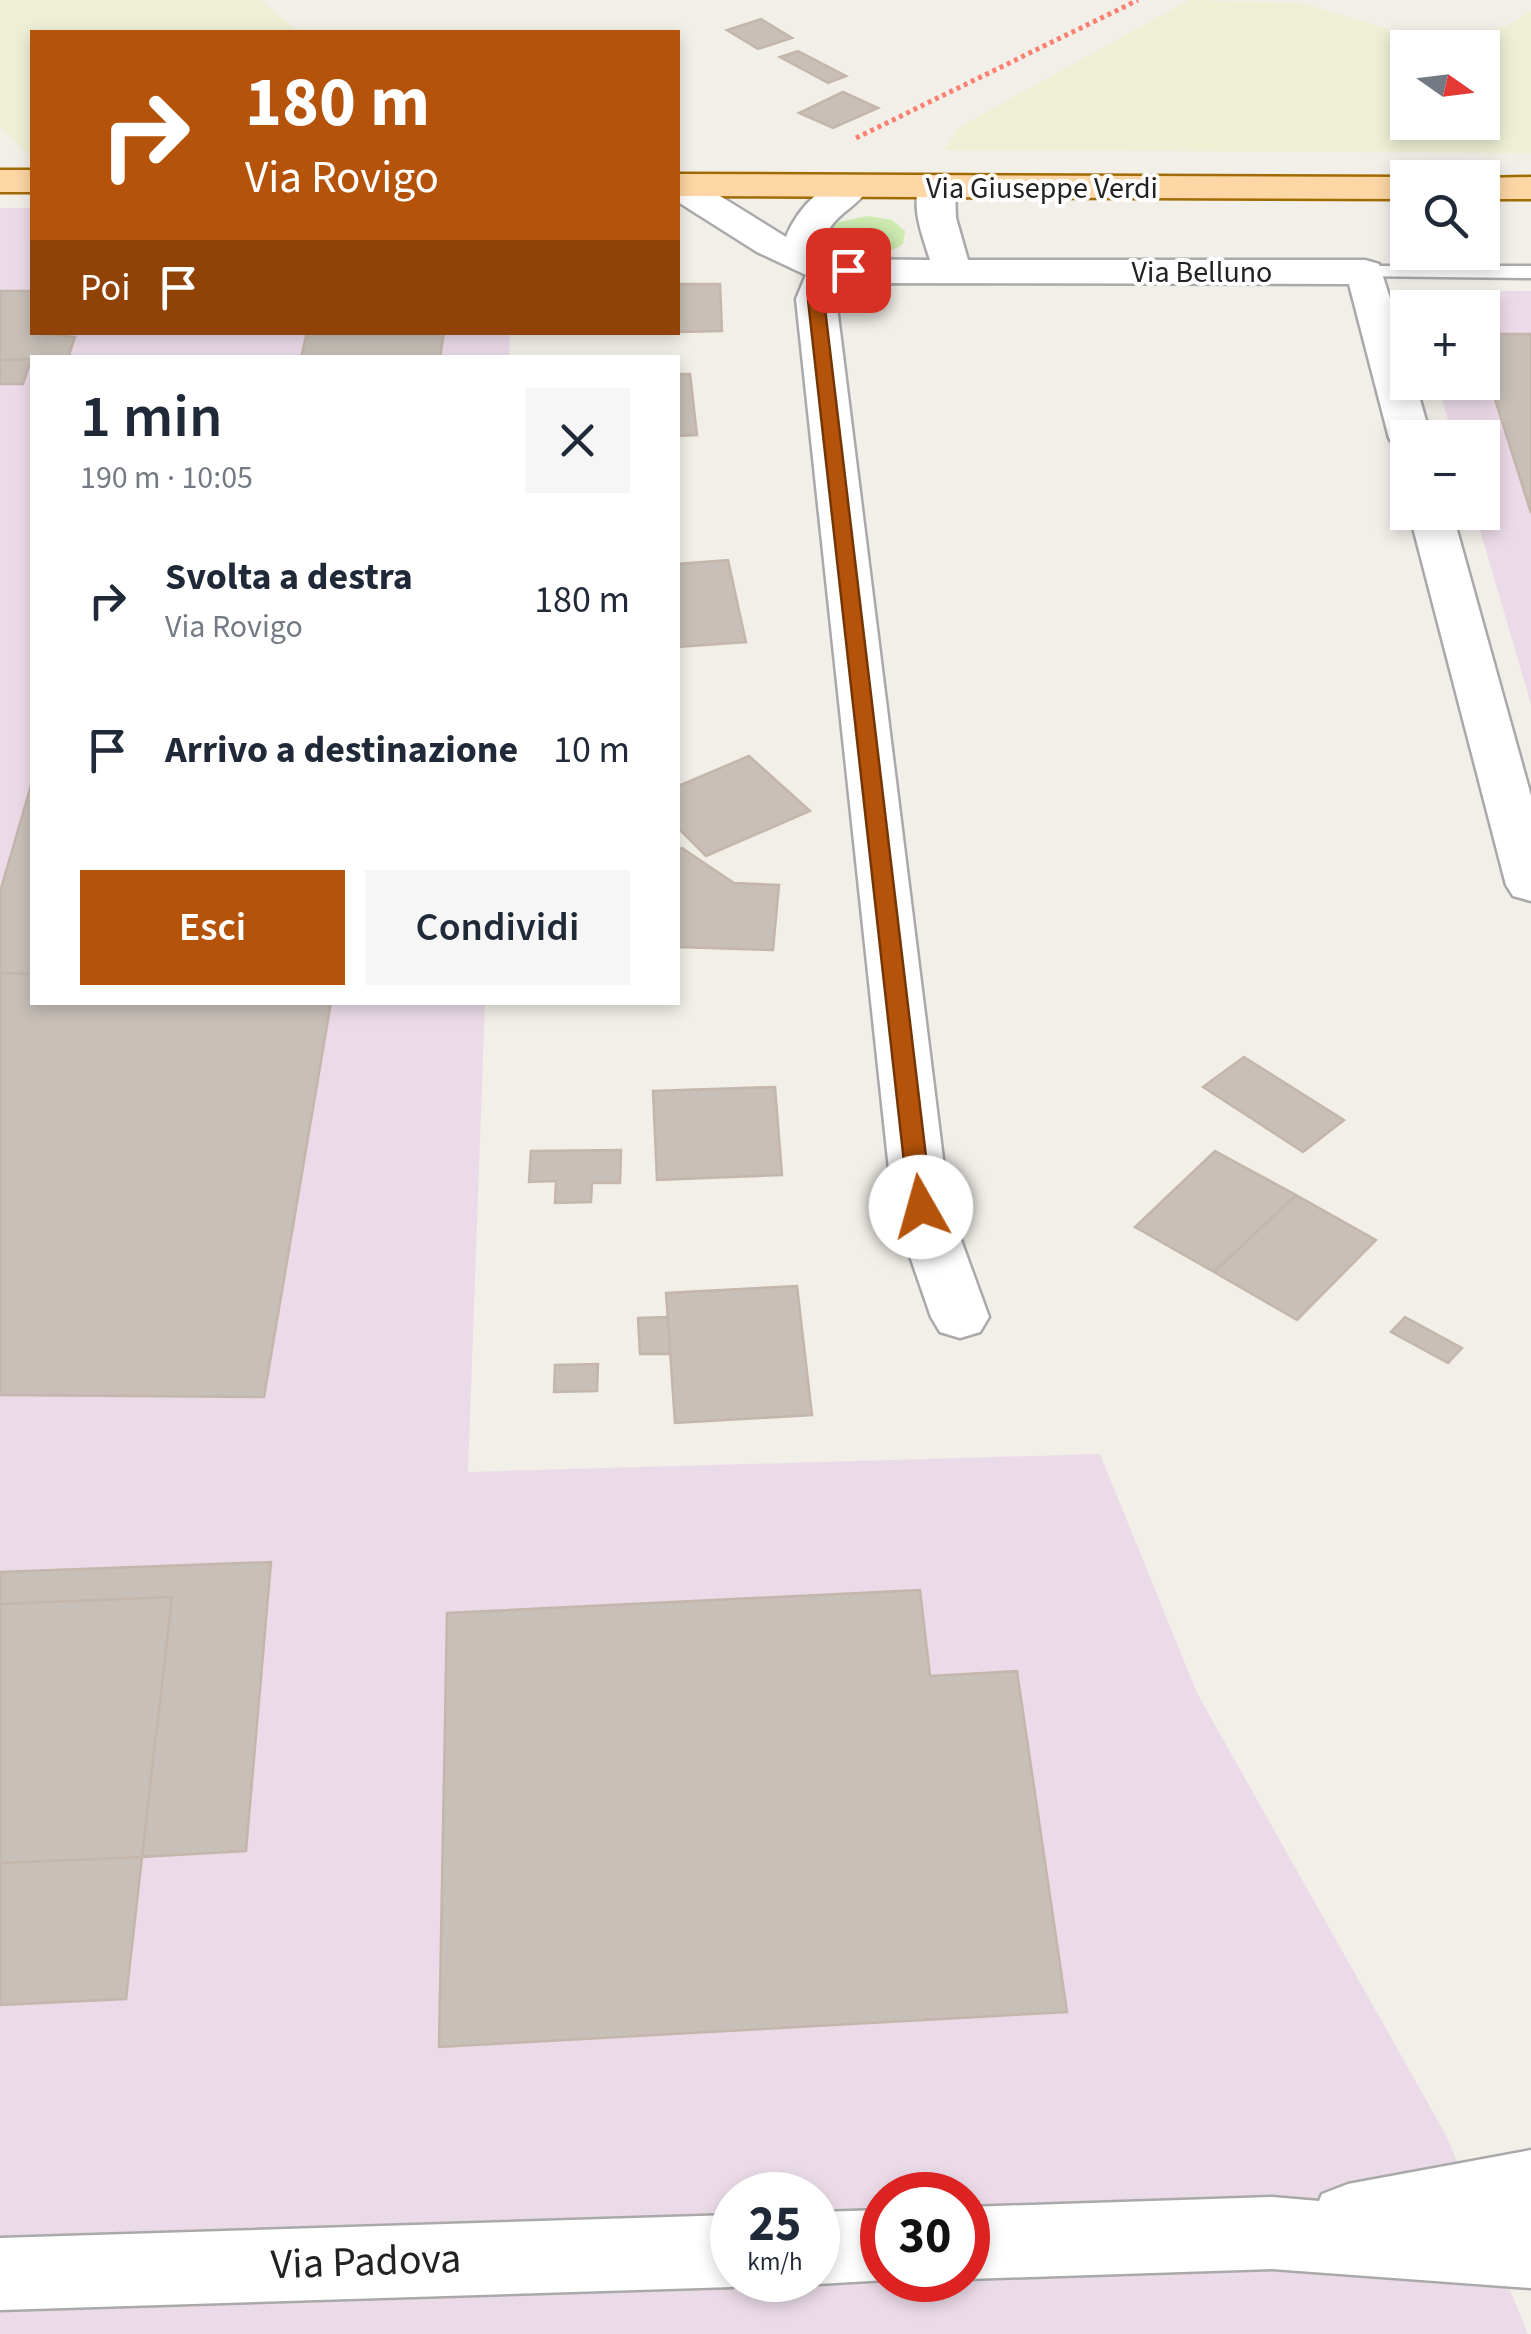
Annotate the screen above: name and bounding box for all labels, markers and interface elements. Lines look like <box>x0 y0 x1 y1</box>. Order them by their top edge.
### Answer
north arrow <box>1390 30 1500 140</box>
map controls <box>1390 30 1500 530</box>
text: 180 m <box>245 53 430 153</box>
icon: right <box>80 70 210 200</box>
text: Via Rovigo <box>245 146 439 210</box>
button: search <box>1390 160 1500 270</box>
street label: Via Giuseppe Verdi <box>926 167 1158 210</box>
pin <box>806 228 891 313</box>
icon: arrive <box>821 243 876 298</box>
street label: Via Belluno <box>1132 251 1272 294</box>
icon: arrive <box>151 260 206 315</box>
text: Poi <box>80 261 131 315</box>
button: + <box>1390 290 1500 400</box>
text: 1 min <box>80 375 223 460</box>
button: close <box>525 388 630 493</box>
button: − <box>1390 420 1500 530</box>
text: 190 m · 10:05 <box>80 455 253 501</box>
text: Svolta a destra <box>165 550 413 604</box>
icon: right <box>80 573 135 628</box>
text: 180 m <box>534 573 630 627</box>
text: Via Rovigo <box>165 604 303 650</box>
icon: arrive <box>80 723 135 778</box>
text: Arrivo a destinazione <box>165 723 518 777</box>
text: 10 m <box>553 723 630 777</box>
button: Esci <box>80 870 345 985</box>
button: Condividi <box>365 870 630 985</box>
position arrow <box>869 1155 973 1259</box>
speed limit sign: 30 <box>860 2172 990 2302</box>
text: 25 <box>749 2189 801 2260</box>
street label: Via Padova <box>270 2229 462 2295</box>
text: km/h <box>747 2244 803 2280</box>

